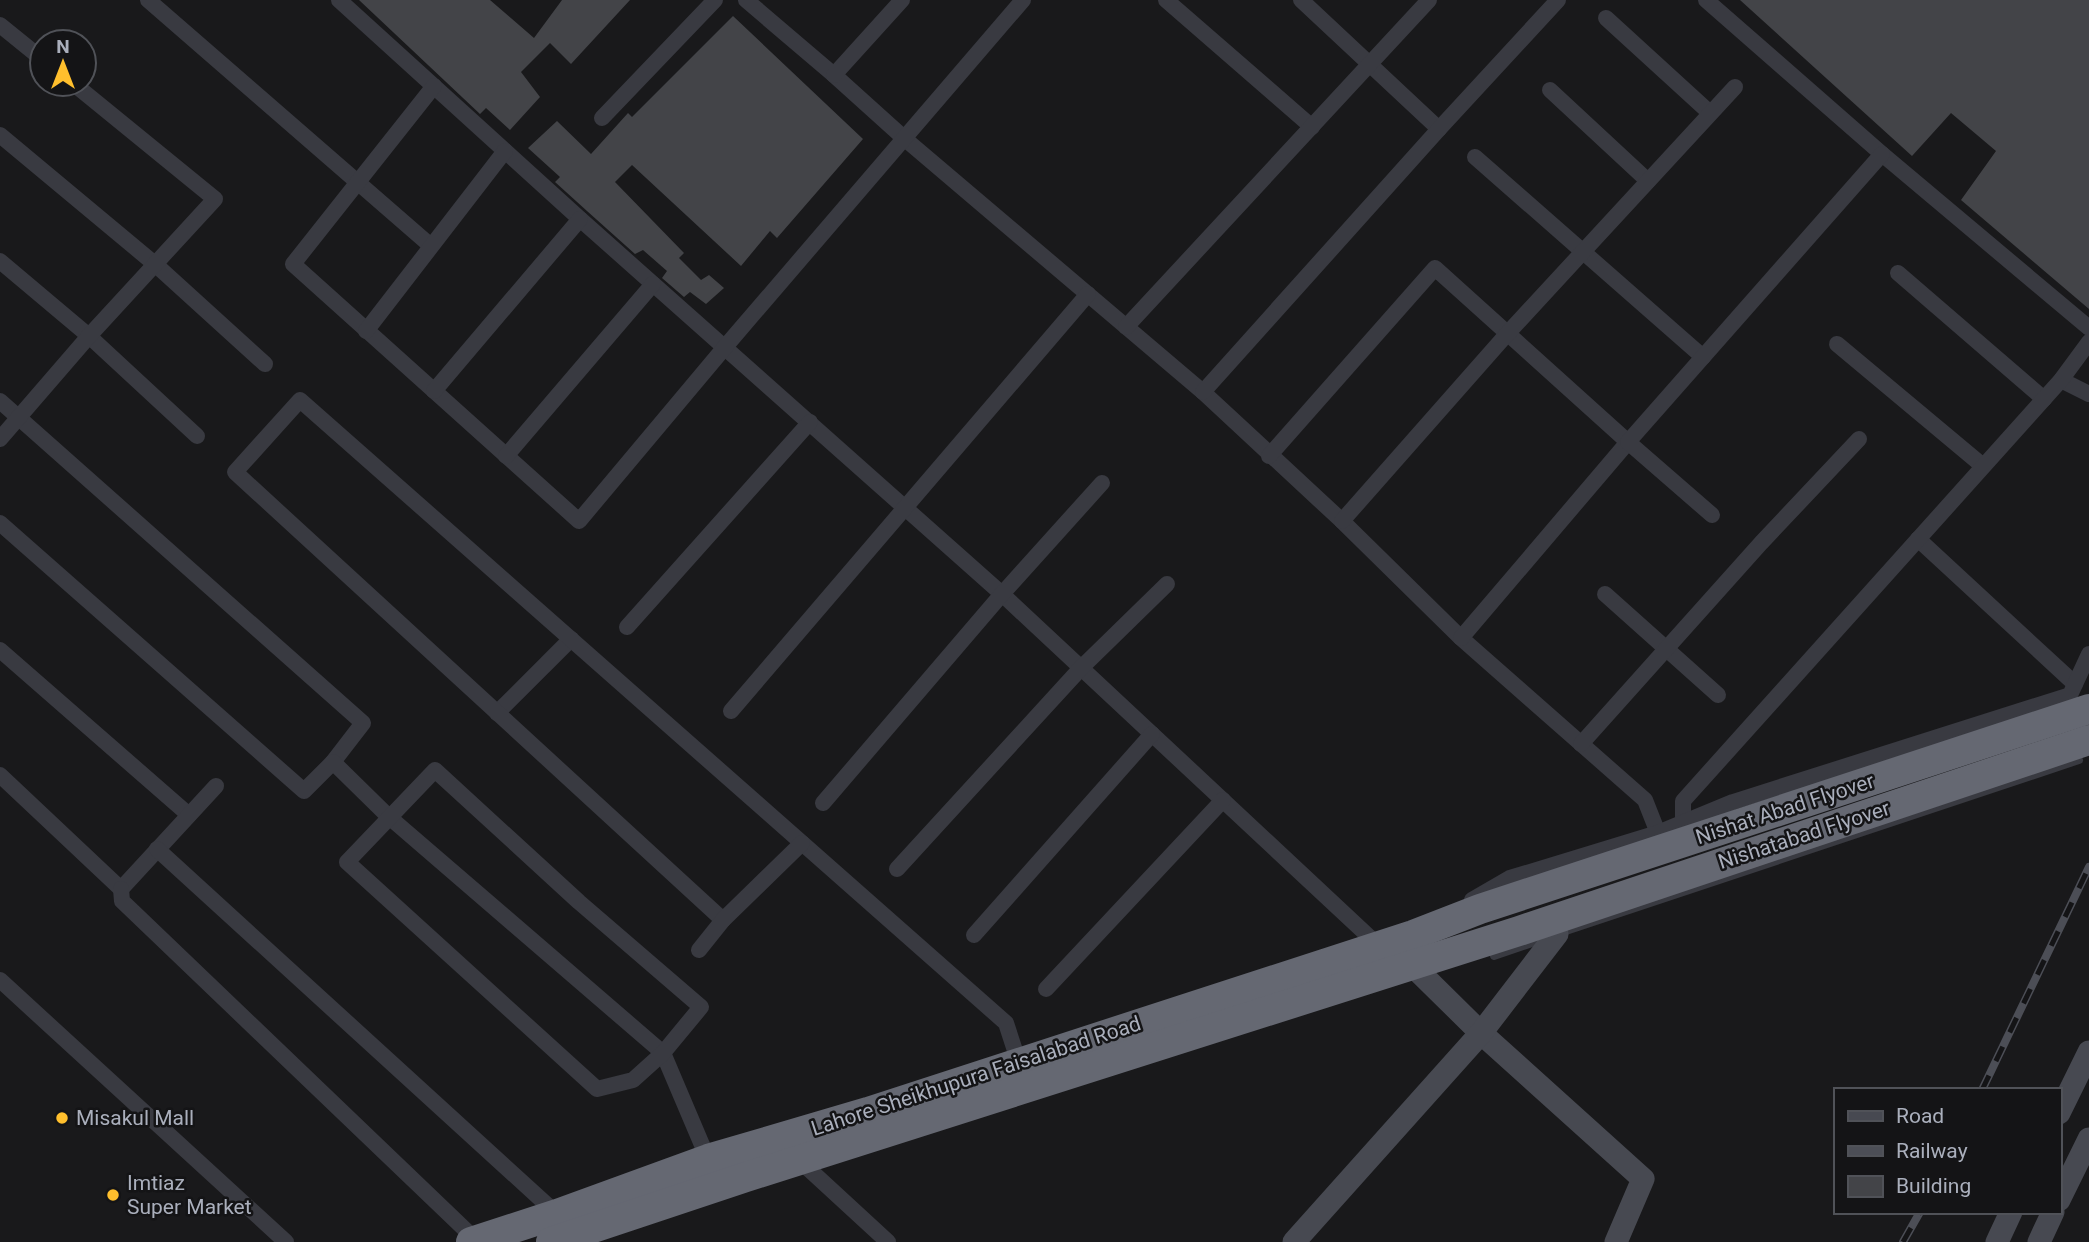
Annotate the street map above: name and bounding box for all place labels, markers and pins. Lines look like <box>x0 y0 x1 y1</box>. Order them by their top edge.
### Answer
place label: Misakul Mall <box>76 1106 194 1130</box>
marker: Misakul Mall <box>54 1110 70 1126</box>
place label: Imtiaz Super Market <box>127 1171 252 1219</box>
marker: Imtiaz Super Market <box>105 1187 121 1203</box>

